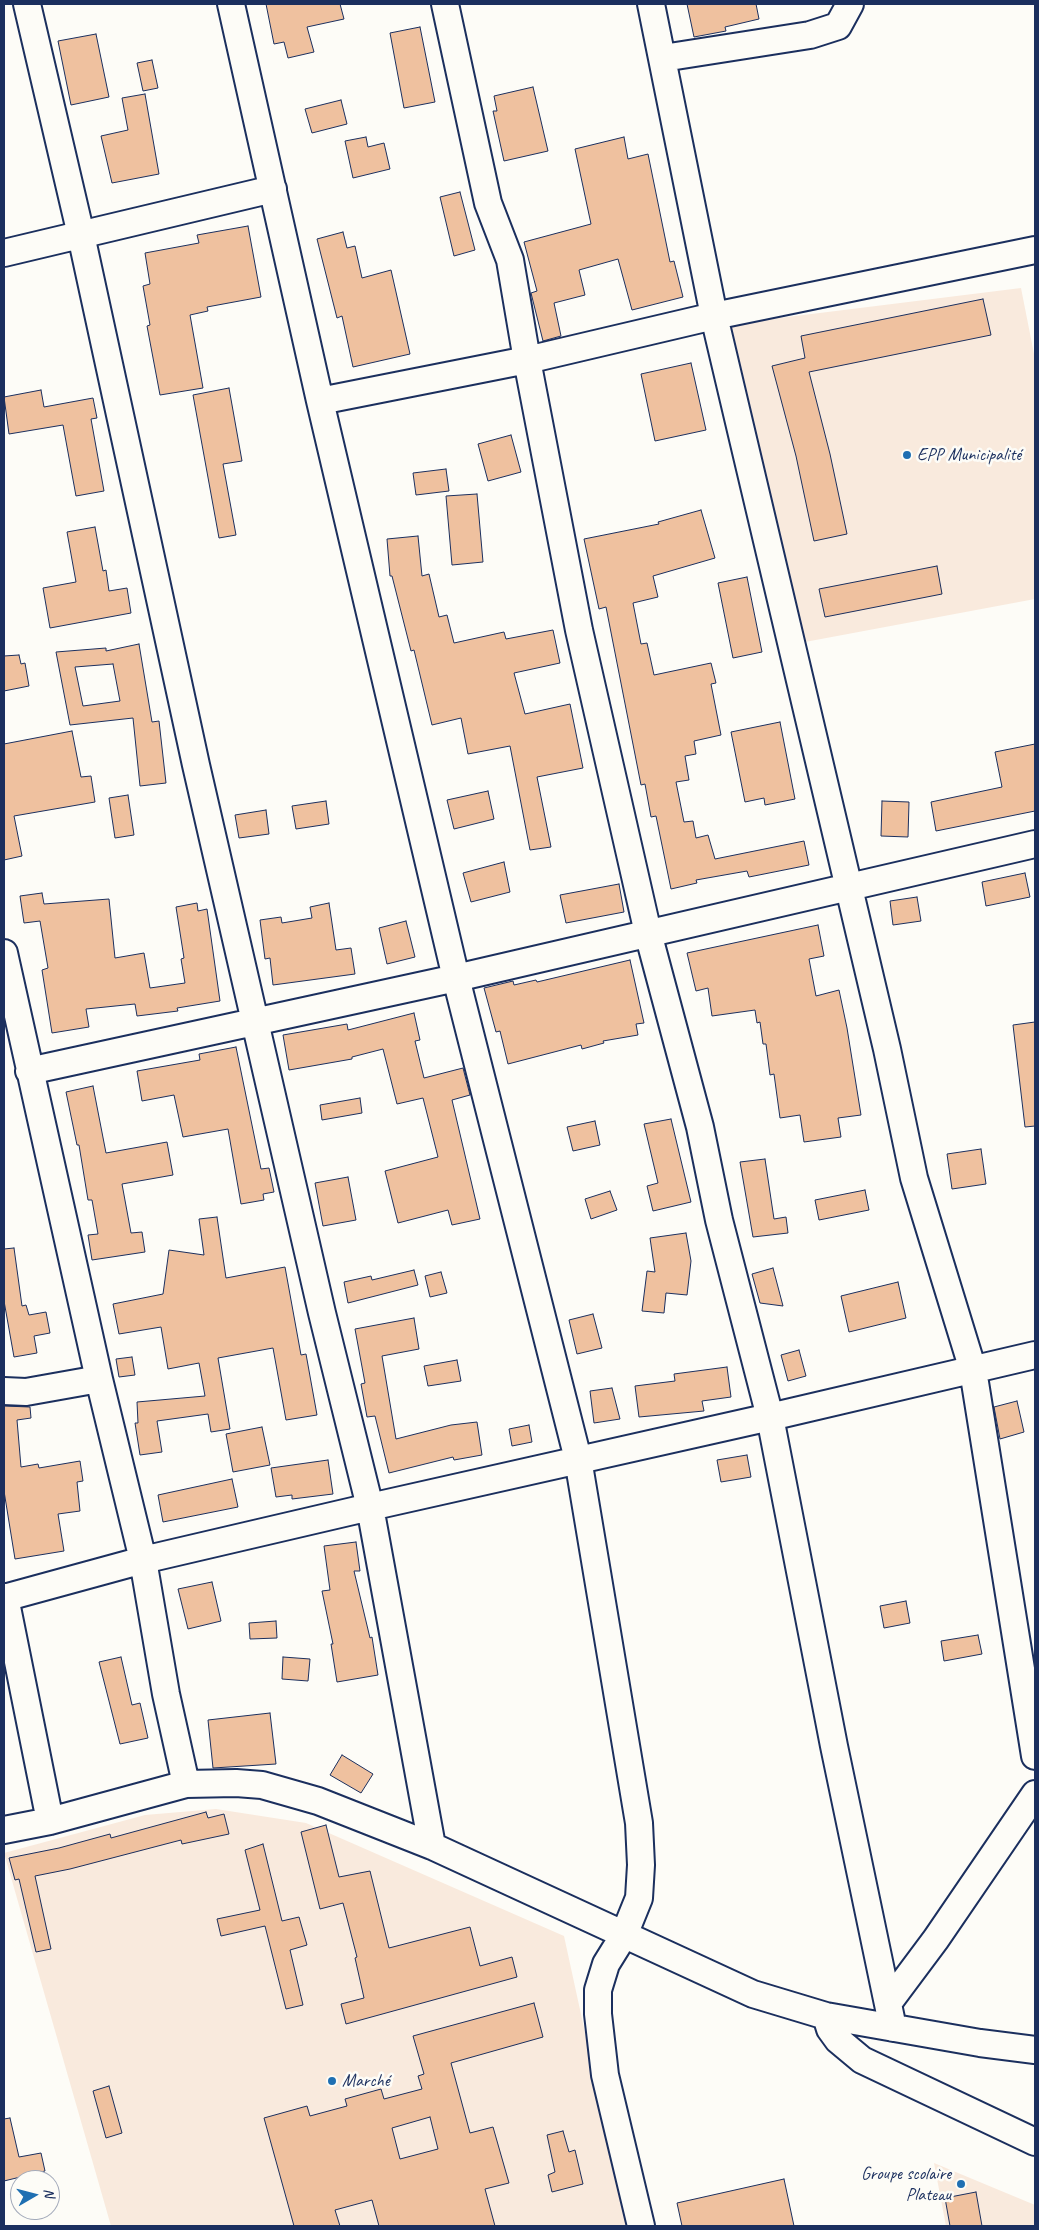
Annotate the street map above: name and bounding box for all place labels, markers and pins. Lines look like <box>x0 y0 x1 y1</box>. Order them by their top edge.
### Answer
place label: EPP Municipalité <box>917 444 1021 466</box>
marker: EPP Municipalité <box>901 449 913 461</box>
place label: Marché <box>342 2070 390 2092</box>
marker: Marché <box>326 2075 338 2087</box>
place label: Groupe scolaire Plateau <box>861 2163 951 2206</box>
marker: Groupe scolaire Plateau <box>955 2178 967 2190</box>

